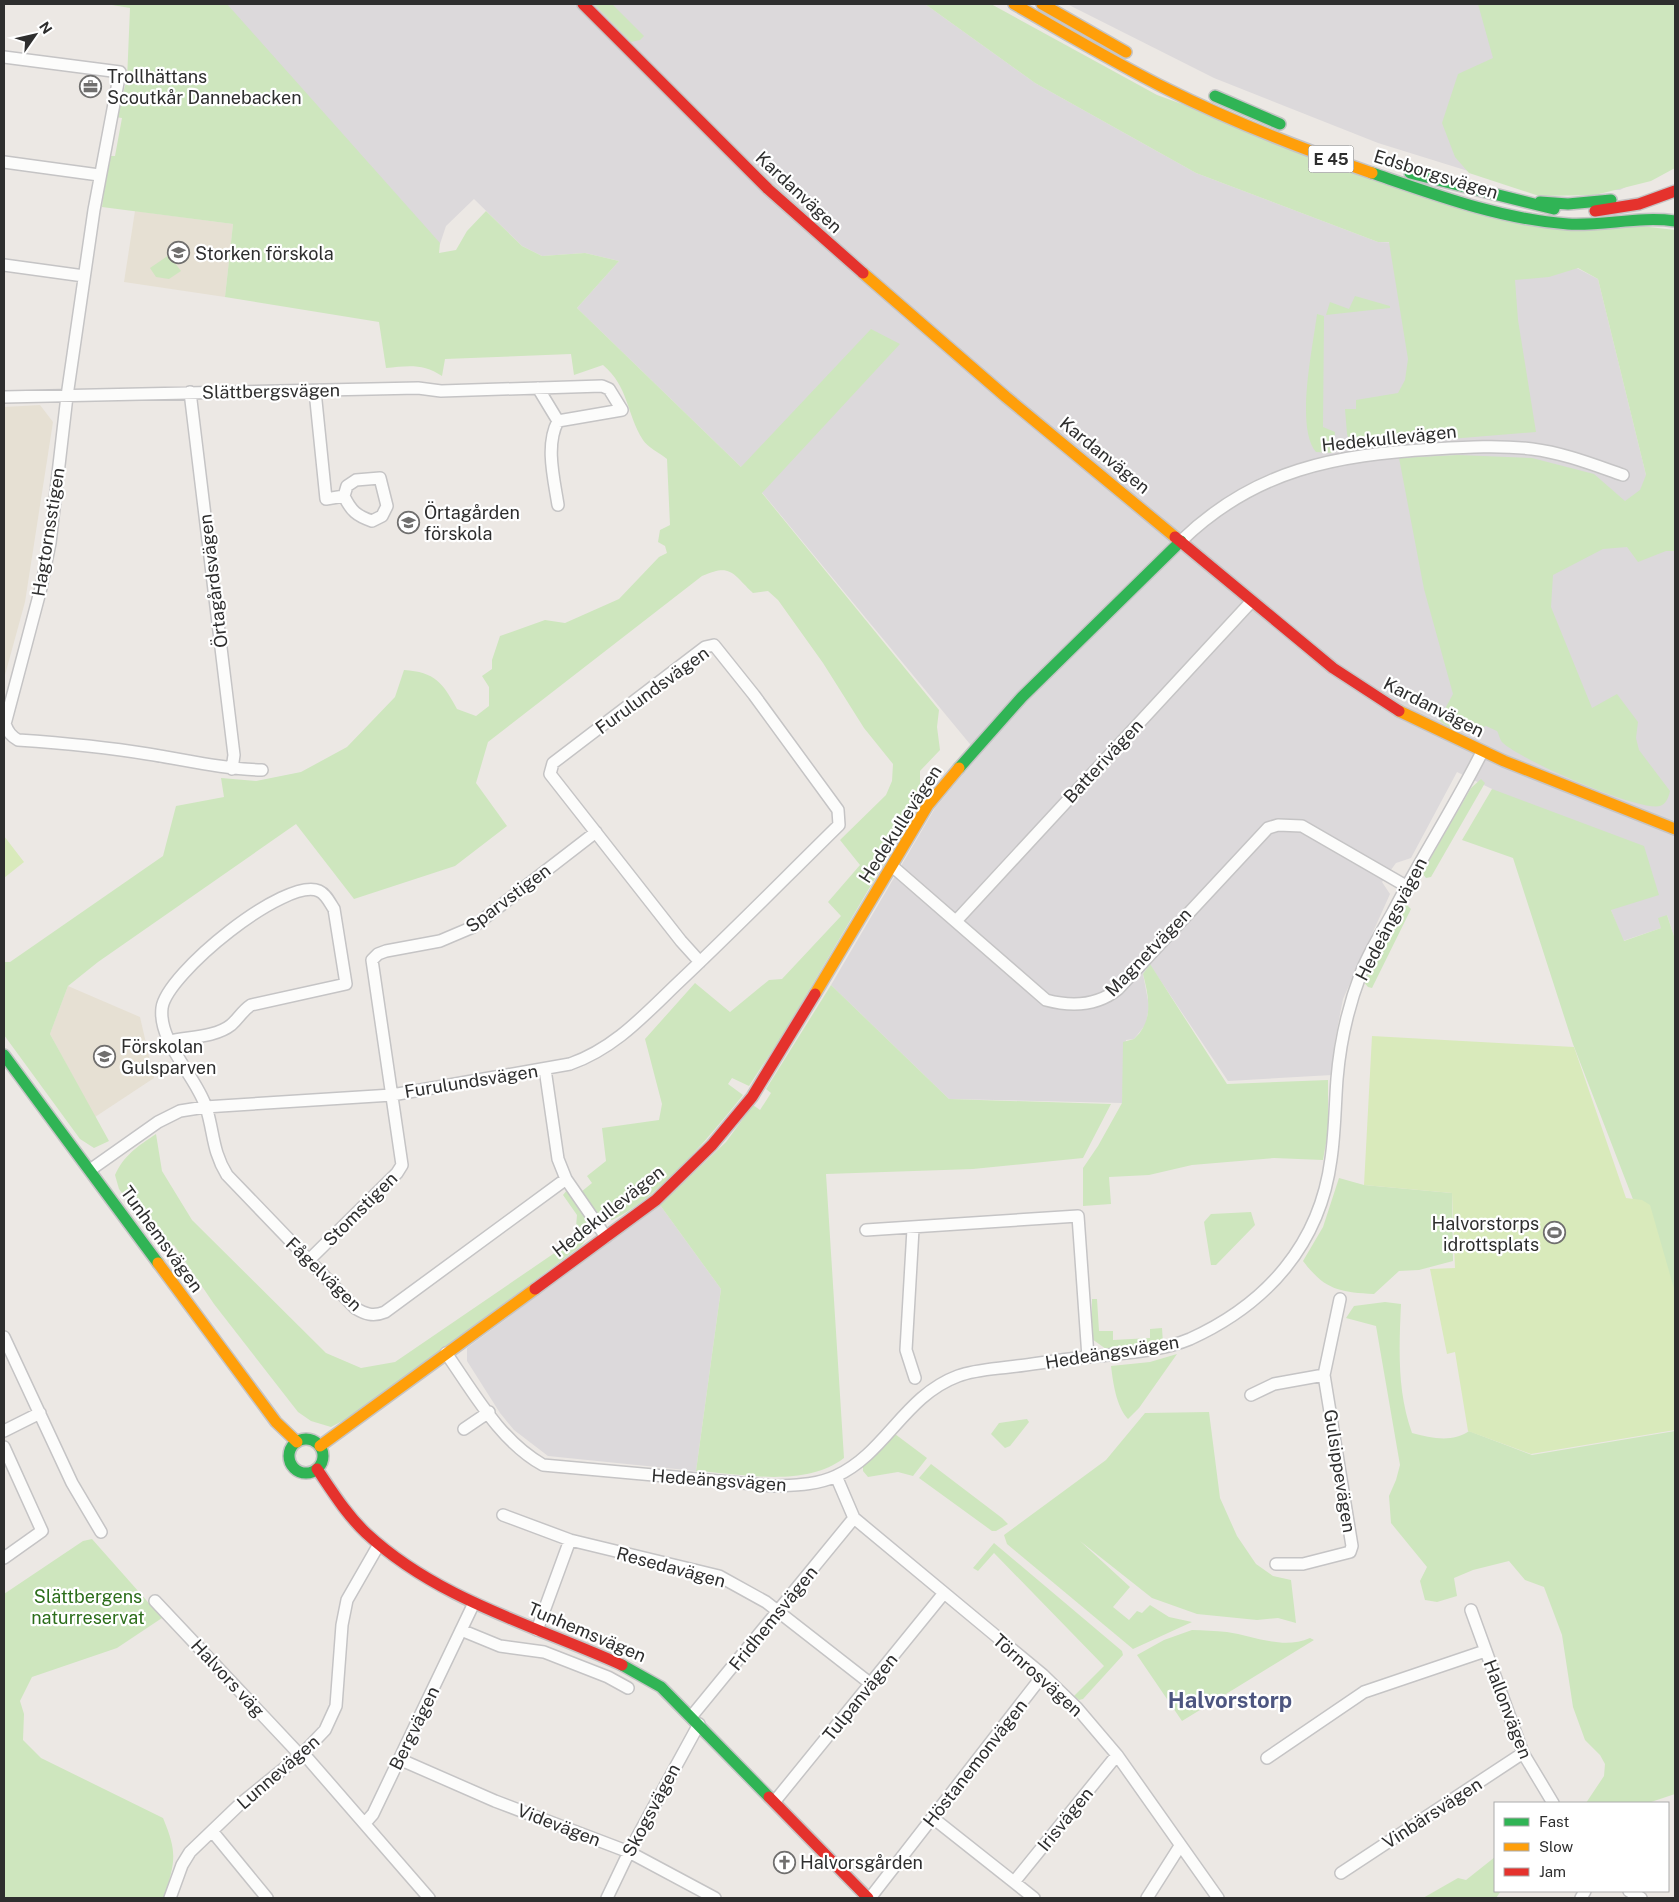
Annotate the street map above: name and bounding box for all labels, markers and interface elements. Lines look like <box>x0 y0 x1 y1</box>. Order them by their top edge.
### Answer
north arrow <box>10 10 60 60</box>
text: N <box>36 19 55 37</box>
place label: Trollhättans Scoutkår Dannebacken <box>107 66 302 108</box>
office icon: Trollhättans Scoutkår Dannebacken <box>79 74 103 98</box>
street label: Edsborgsvägen <box>1371 145 1501 203</box>
road number: E 45 <box>1308 146 1354 172</box>
street label: Kardanvägen <box>752 147 846 237</box>
school or university icon: Storken förskola <box>167 241 191 265</box>
place label: Storken förskola <box>195 243 334 264</box>
street label: Slättbergsvägen <box>202 379 340 403</box>
street label: Kardanvägen <box>1056 412 1154 498</box>
street label: Hedekullevägen <box>1320 420 1458 456</box>
street label: Hagtornsstigen <box>27 466 69 598</box>
place label: Örtagården förskola <box>424 501 520 544</box>
school or university icon: Örtagården förskola <box>396 510 420 534</box>
street label: Örtagårdsvägen <box>193 513 232 649</box>
street label: Furulundsvägen <box>591 642 713 738</box>
street label: Kardanvägen <box>1380 673 1488 741</box>
street label: Batterivägen <box>1059 715 1147 807</box>
street label: Hedekullevägen <box>854 761 946 887</box>
street label: Hedeängsvägen <box>1351 854 1431 984</box>
street label: Sparvstigen <box>461 859 555 937</box>
street label: Magnetvägen <box>1101 904 1195 1000</box>
place label: Förskolan Gulsparven <box>121 1036 216 1078</box>
school or university icon: Förskolan Gulsparven <box>93 1044 117 1068</box>
street label: Furulundsvägen <box>403 1060 539 1102</box>
street label: Hedekullevägen <box>548 1161 668 1261</box>
street label: Stomstigen <box>319 1168 401 1250</box>
street label: Tunhemsvägen <box>116 1182 208 1296</box>
place label: Halvorstorps idrottsplats <box>1432 1213 1539 1255</box>
sports icon: Halvorstorps idrottsplats <box>1543 1221 1567 1245</box>
street label: Fågelvägen <box>282 1233 366 1315</box>
street label: Hedeängsvägen <box>1044 1331 1180 1373</box>
street label: Gulsippevägen <box>1320 1408 1360 1534</box>
street label: Hedeängsvägen <box>651 1465 787 1495</box>
street label: Resedavägen <box>614 1542 728 1592</box>
street label: Fridhemsvägen <box>724 1561 822 1675</box>
park label: Slättbergens naturreservat <box>31 1586 145 1628</box>
street label: Tunhemsvägen <box>525 1598 649 1666</box>
street label: Törnrosvägen <box>989 1629 1087 1721</box>
street label: Halvors väg <box>187 1635 269 1721</box>
street label: Tulpanvägen <box>818 1649 902 1745</box>
street label: Hallonvägen <box>1479 1656 1537 1762</box>
street label: Bergvägen <box>385 1683 443 1773</box>
district label: Halvorstorp <box>1168 1687 1292 1713</box>
street label: Höstanemonvägen <box>919 1695 1031 1831</box>
street label: Lunnevägen <box>233 1731 323 1813</box>
street label: Skogsvägen <box>618 1760 684 1860</box>
street label: Vinbärsvägen <box>1378 1773 1486 1853</box>
street label: Irisvägen <box>1033 1783 1097 1855</box>
street label: Videvägen <box>514 1799 604 1851</box>
legend <box>1494 1802 1669 1892</box>
text: Fast <box>1539 1813 1569 1830</box>
text: Slow <box>1539 1838 1574 1855</box>
church icon: Halvorsgården <box>772 1850 796 1874</box>
place label: Halvorsgården <box>800 1852 923 1873</box>
text: Jam <box>1539 1863 1566 1880</box>

